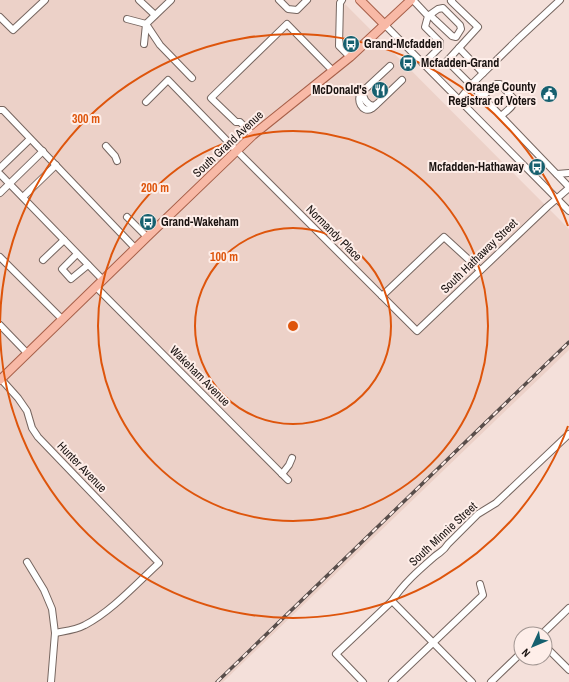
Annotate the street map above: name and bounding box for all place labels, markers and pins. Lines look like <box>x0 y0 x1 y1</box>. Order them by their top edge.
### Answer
bus stop icon: Grand-Mcfadden <box>341 34 361 54</box>
place label: Grand-Mcfadden <box>364 36 442 52</box>
bus stop icon: Mcfadden-Grand <box>398 53 418 73</box>
place label: Mcfadden-Grand <box>421 55 499 71</box>
place label: Orange County Registrar of Voters <box>448 79 537 109</box>
restaurant icon: McDonald's <box>370 80 390 100</box>
place label: McDonald's <box>312 82 368 98</box>
public building icon: Orange County Registrar of Voters <box>539 84 559 104</box>
bus stop icon: Mcfadden-Hathaway <box>527 157 547 177</box>
place label: Mcfadden-Hathaway <box>429 159 525 175</box>
bus stop icon: Grand-Wakeham <box>138 212 158 232</box>
place label: Grand-Wakeham <box>161 214 239 230</box>
centre of rings <box>286 319 300 333</box>

